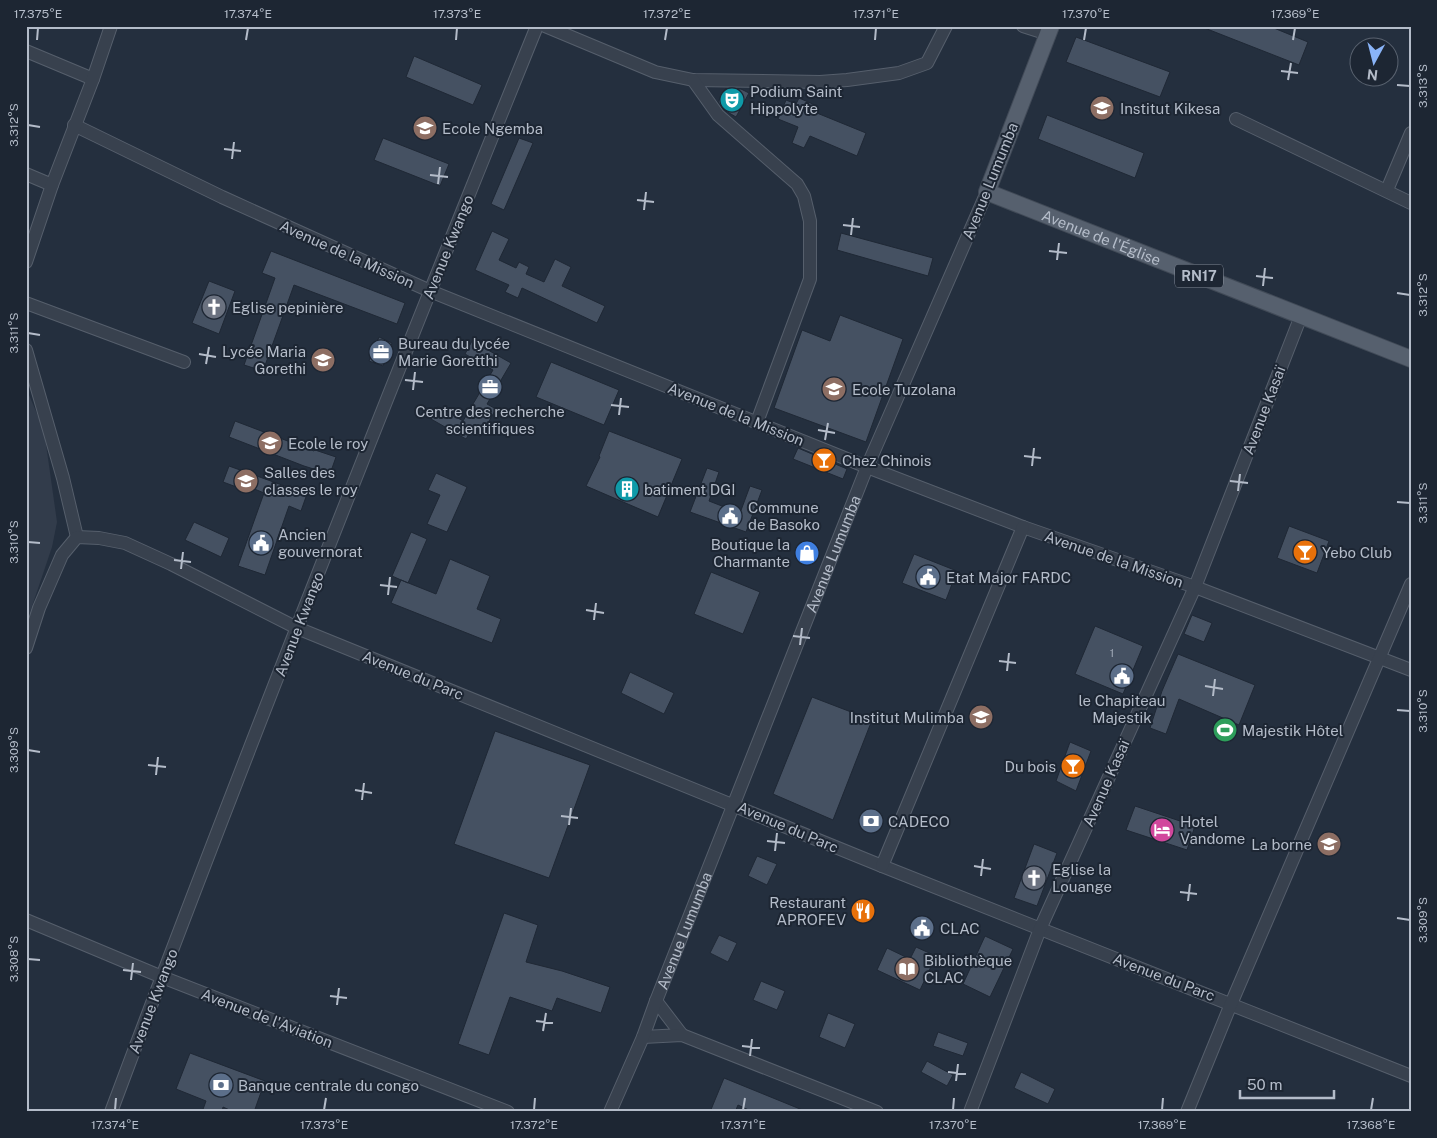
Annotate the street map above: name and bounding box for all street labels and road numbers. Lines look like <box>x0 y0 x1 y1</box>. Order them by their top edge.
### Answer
street label: Avenue Lumumba <box>959 120 1021 242</box>
street label: Avenue Kwango <box>419 192 477 302</box>
street label: Avenue de l'Église <box>1040 206 1163 268</box>
street label: Avenue de la Mission <box>277 217 417 291</box>
road number: RN17 <box>1175 264 1223 288</box>
street label: Avenue Kasaï <box>1239 363 1289 457</box>
street label: Avenue de la Mission <box>665 379 807 449</box>
street label: Avenue Lumumba <box>802 493 863 615</box>
street label: Avenue de la Mission <box>1043 527 1185 591</box>
street label: Avenue Kwango <box>271 569 327 679</box>
street label: Avenue du Parc <box>360 647 466 703</box>
street label: Avenue Kasaï <box>1079 736 1133 829</box>
street label: Avenue du Parc <box>735 798 841 856</box>
street label: Avenue Lumumba <box>653 869 715 992</box>
street label: Avenue Kwango <box>125 946 181 1056</box>
street label: Avenue du Parc <box>1111 950 1217 1004</box>
street label: Avenue de l'Aviation <box>199 985 335 1051</box>

